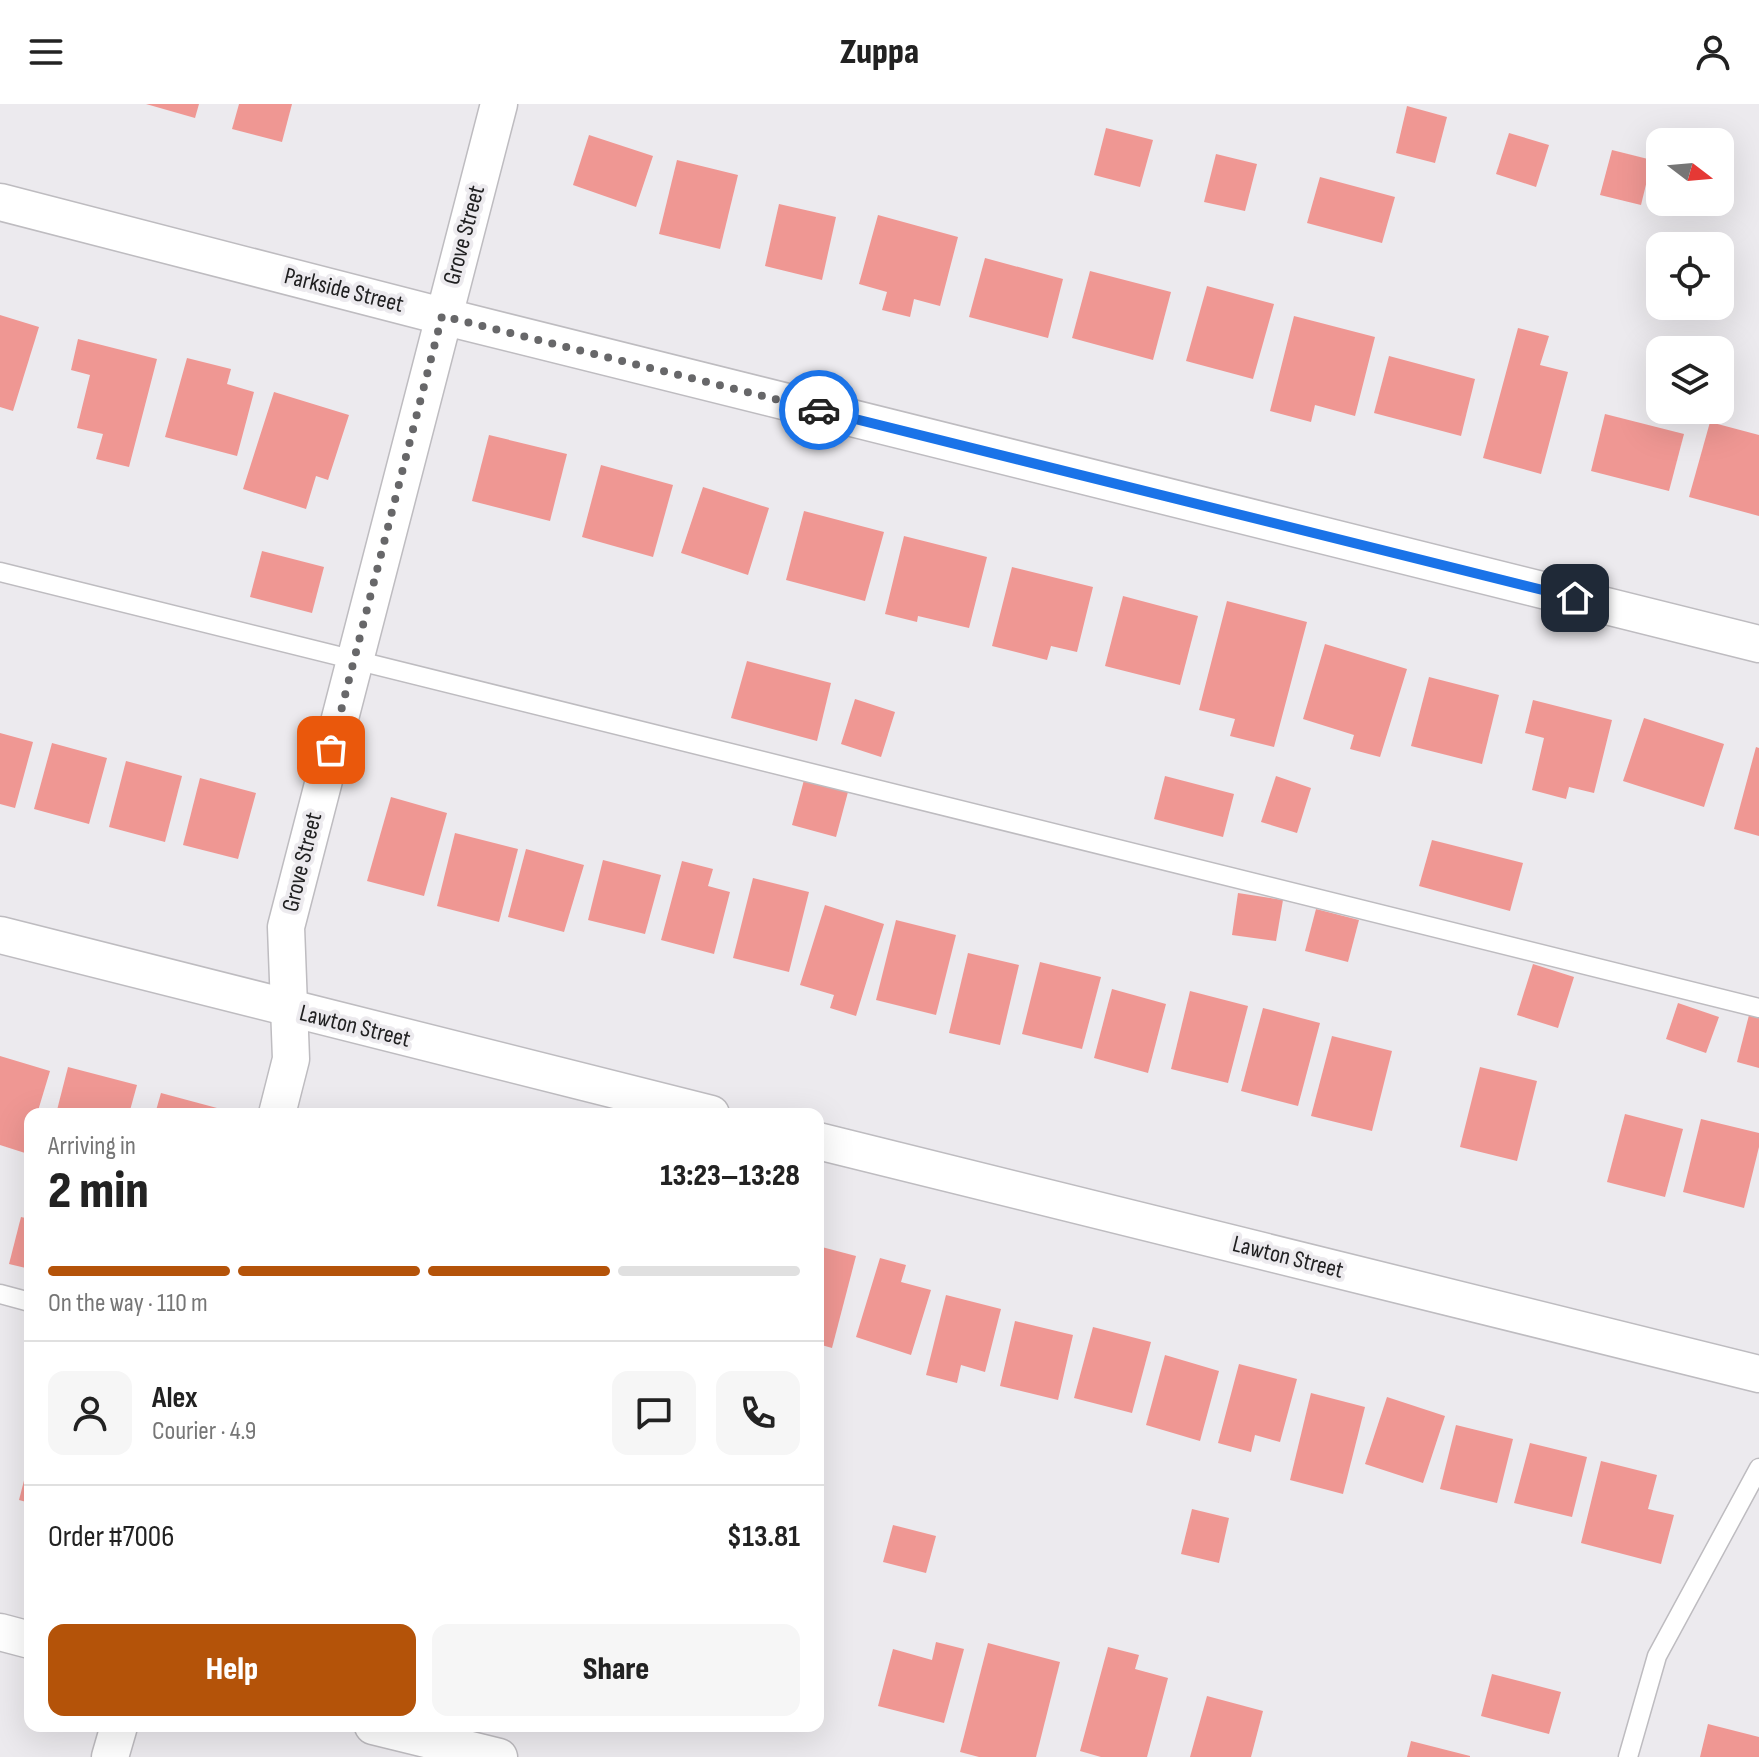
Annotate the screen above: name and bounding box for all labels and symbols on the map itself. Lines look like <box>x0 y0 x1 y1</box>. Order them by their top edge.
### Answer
north arrow <box>1646 128 1734 216</box>
street label: Grove Street <box>437 182 491 288</box>
street label: Parkside Street <box>281 261 407 319</box>
courier <box>779 370 859 450</box>
pin <box>1541 564 1609 632</box>
pin <box>297 716 365 784</box>
street label: Grove Street <box>276 809 328 915</box>
street label: Lawton Street <box>297 998 413 1054</box>
street label: Lawton Street <box>1230 1229 1346 1285</box>

